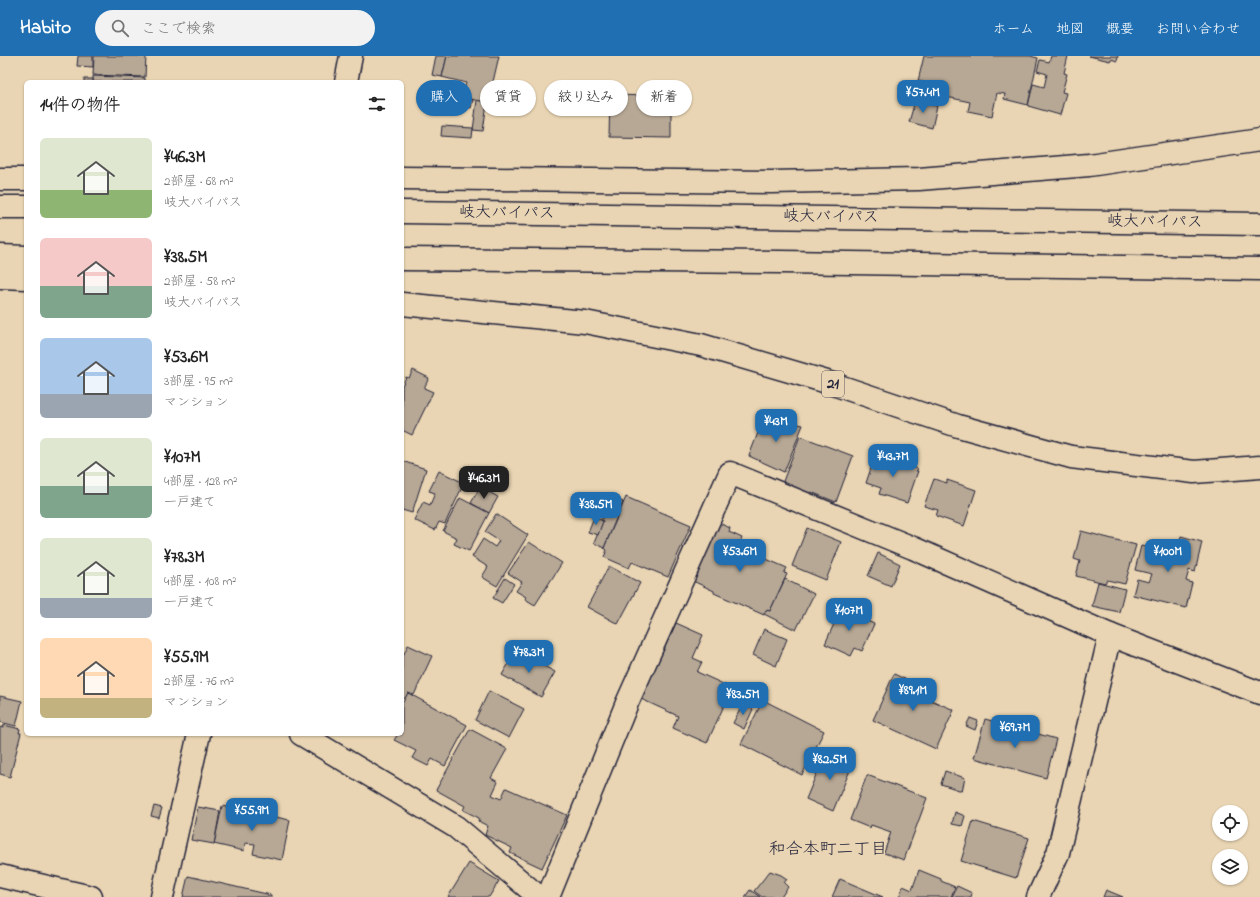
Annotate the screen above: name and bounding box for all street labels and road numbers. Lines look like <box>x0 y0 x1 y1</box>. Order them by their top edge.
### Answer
street label: 岐大バイパス <box>459 200 555 226</box>
street label: 岐大バイパス <box>783 204 879 230</box>
street label: 岐大バイパス <box>1107 209 1203 235</box>
road number: 21 <box>822 371 844 397</box>

